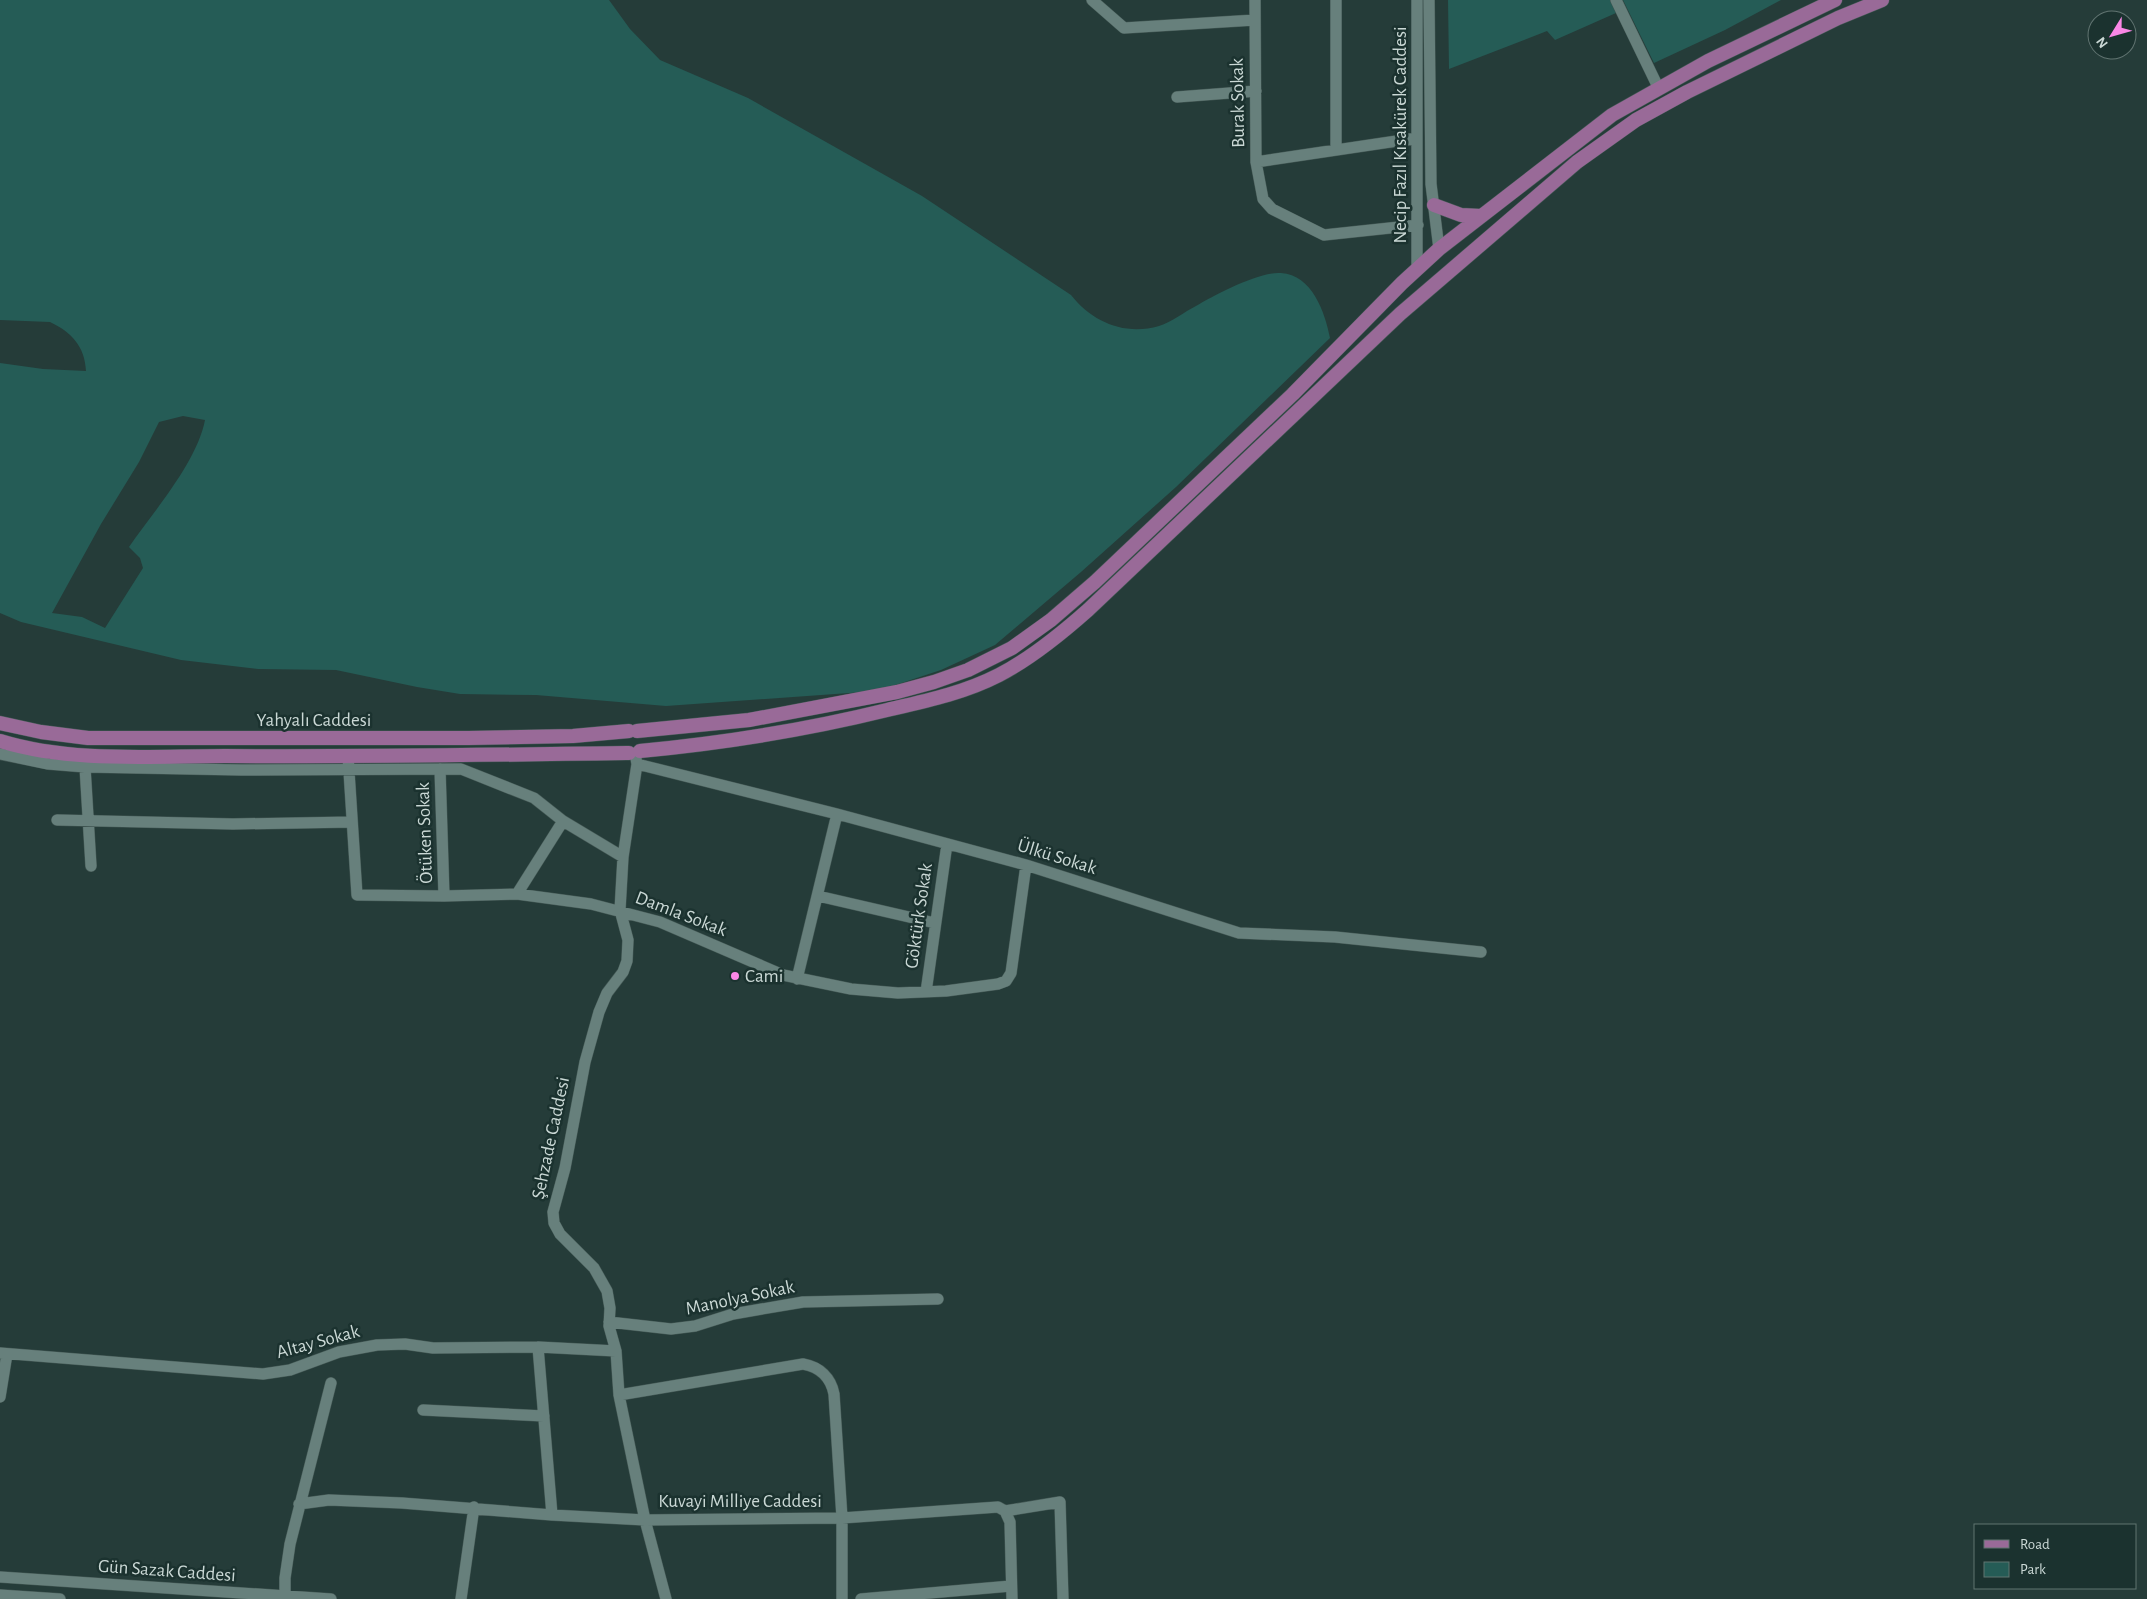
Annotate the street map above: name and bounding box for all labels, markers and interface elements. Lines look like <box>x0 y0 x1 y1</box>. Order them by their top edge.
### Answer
north arrow <box>2087 10 2137 60</box>
street label: Necip Fazıl Kısakürek Caddesi <box>1391 26 1410 244</box>
text: N <box>2094 34 2111 50</box>
street label: Burak Sokak <box>1228 58 1248 148</box>
street label: Yahyalı Caddesi <box>257 711 371 730</box>
street label: Ötüken Sokak <box>413 782 436 884</box>
street label: Ülkü Sokak <box>1015 835 1099 878</box>
street label: Göktürk Sokak <box>902 862 936 970</box>
street label: Damla Sokak <box>633 888 730 940</box>
place label: Cami <box>745 967 783 986</box>
marker: Cami <box>729 970 741 982</box>
street label: Şehzade Caddesi <box>529 1075 573 1201</box>
street label: Manolya Sokak <box>684 1277 796 1319</box>
street label: Altay Sokak <box>274 1322 362 1362</box>
street label: Kuvayi Milliye Caddesi <box>658 1492 822 1511</box>
legend <box>1974 1524 2137 1589</box>
text: Road <box>2020 1537 2050 1552</box>
street label: Gün Sazak Caddesi <box>98 1557 236 1585</box>
text: Park <box>2020 1562 2046 1577</box>

